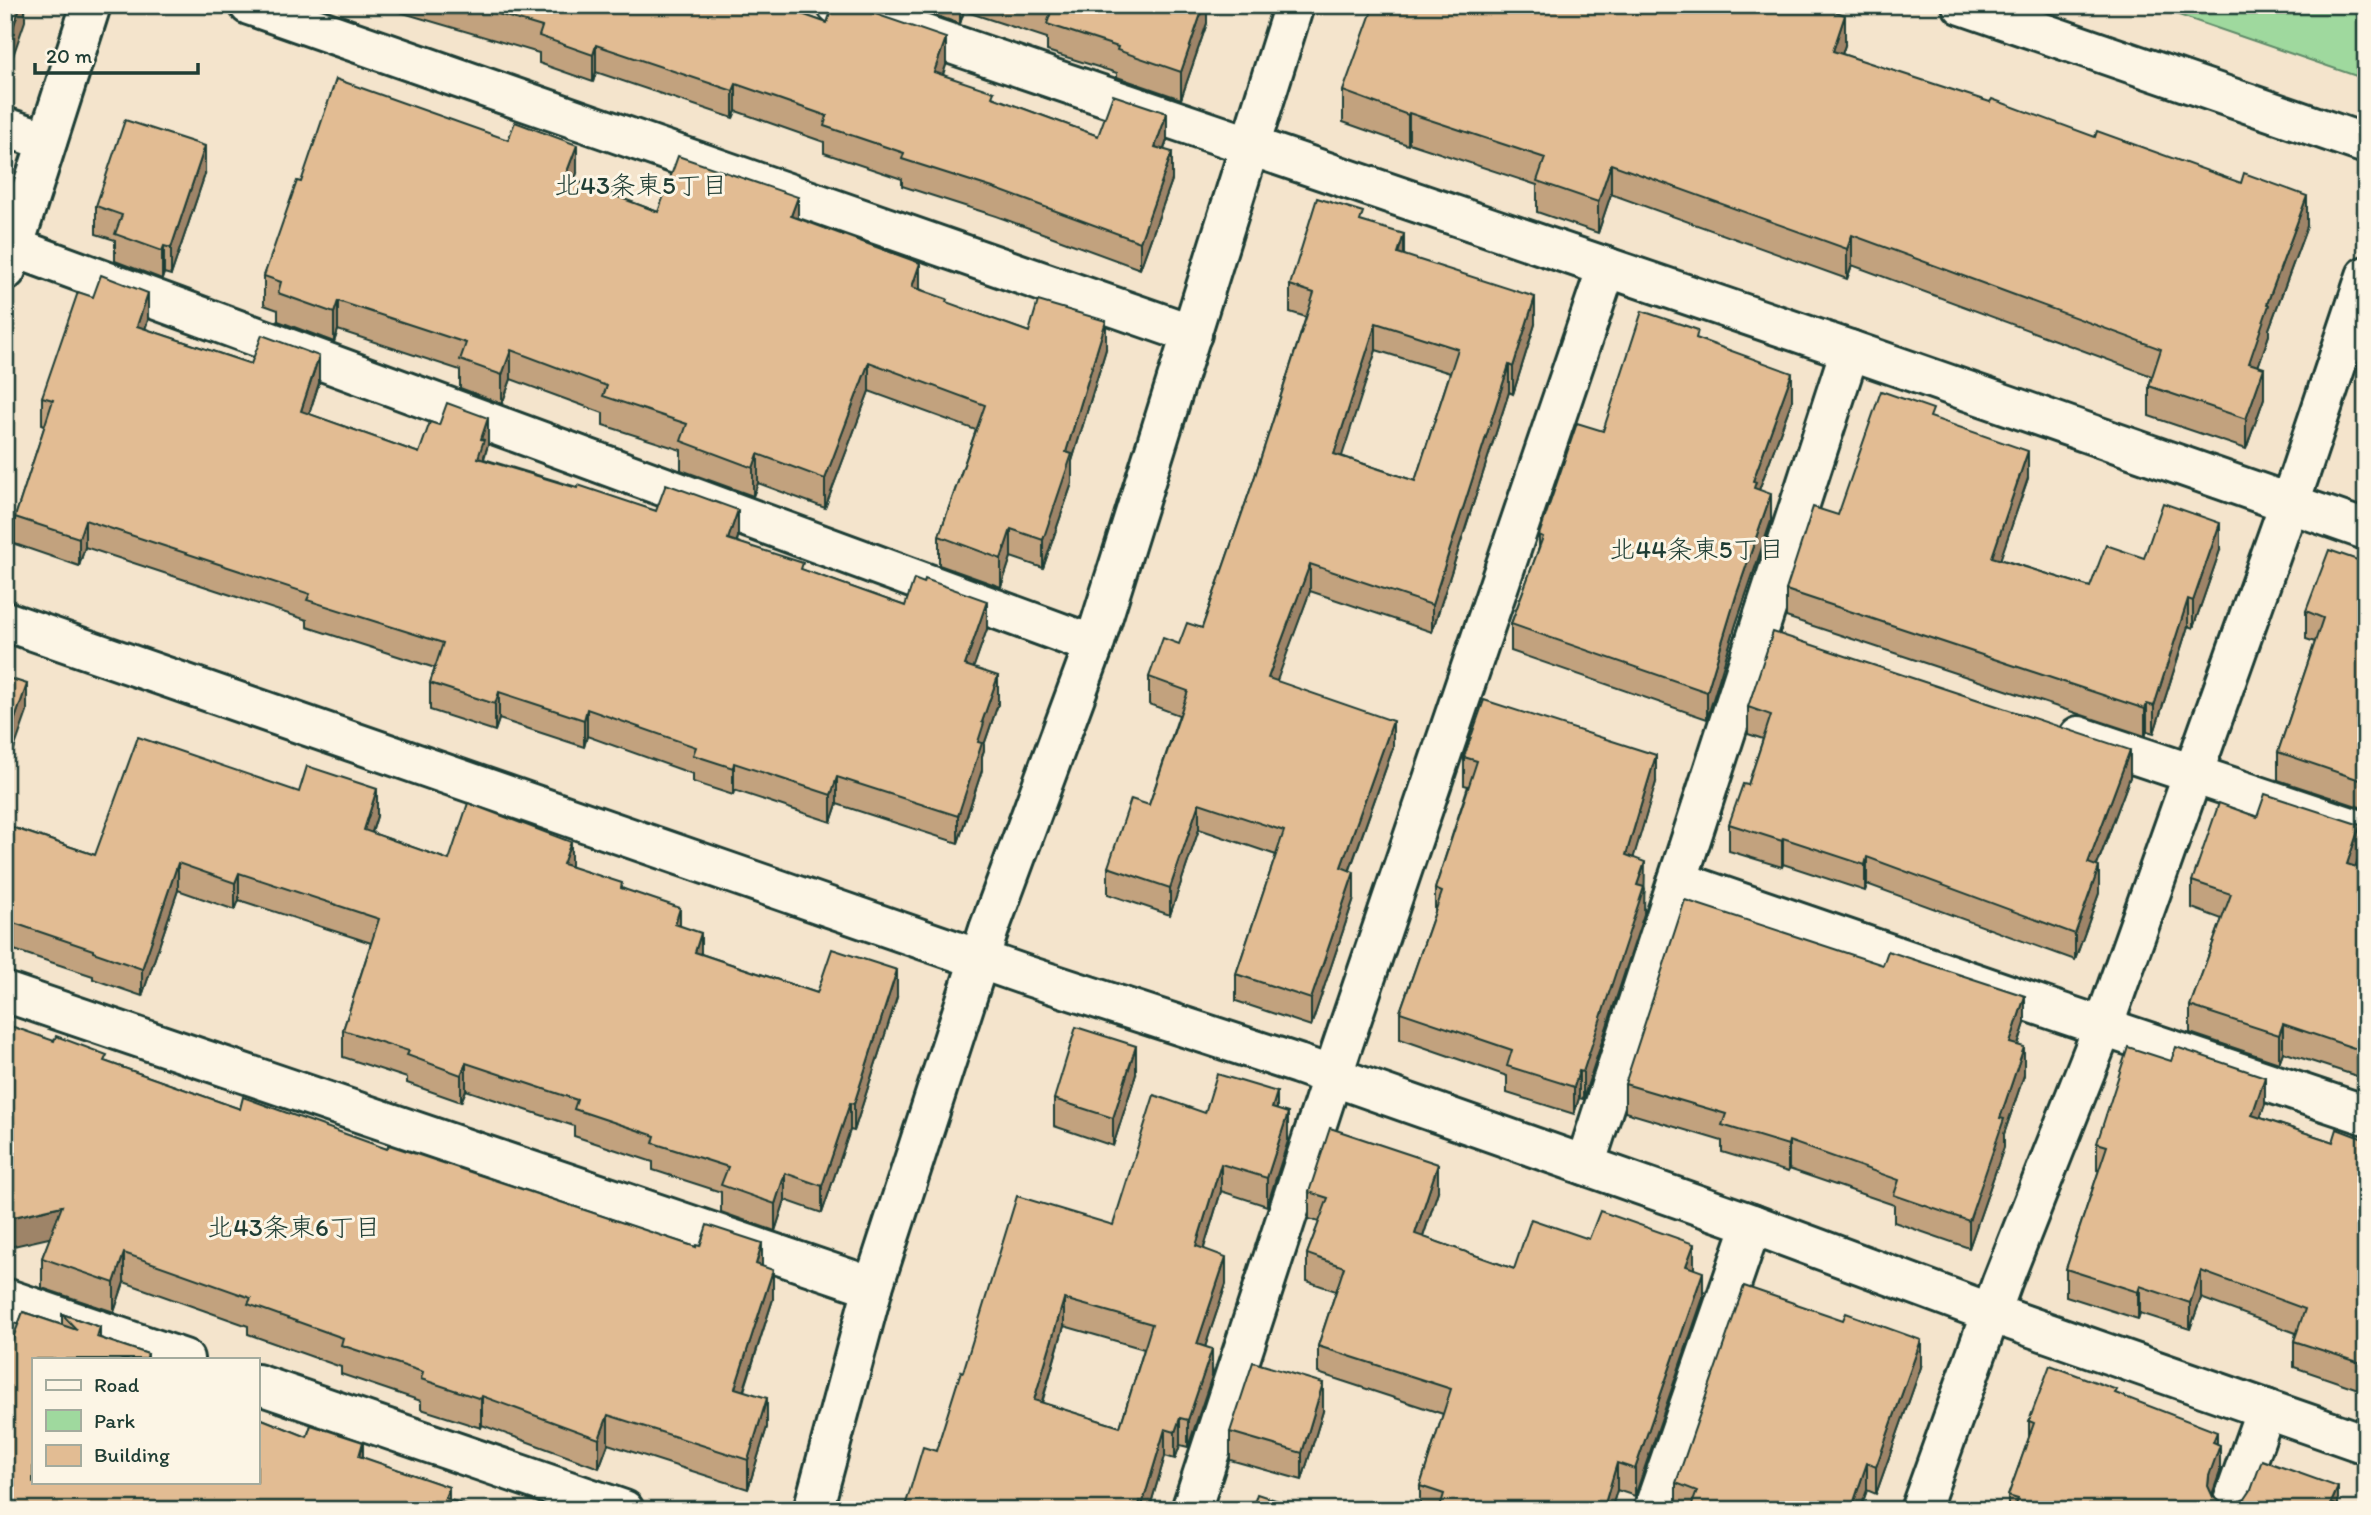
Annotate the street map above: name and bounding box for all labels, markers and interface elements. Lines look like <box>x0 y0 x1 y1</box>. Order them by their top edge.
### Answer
scale bar <box>35 32 198 76</box>
text: 20 m <box>46 43 93 68</box>
district label: 北43条東5丁目 <box>554 169 728 201</box>
district label: 北44条東5丁目 <box>1610 533 1784 565</box>
district label: 北43条東6丁目 <box>207 1211 381 1243</box>
legend <box>32 1358 259 1484</box>
text: Road <box>94 1372 140 1397</box>
text: Park <box>94 1408 136 1433</box>
text: Building <box>94 1442 170 1467</box>

